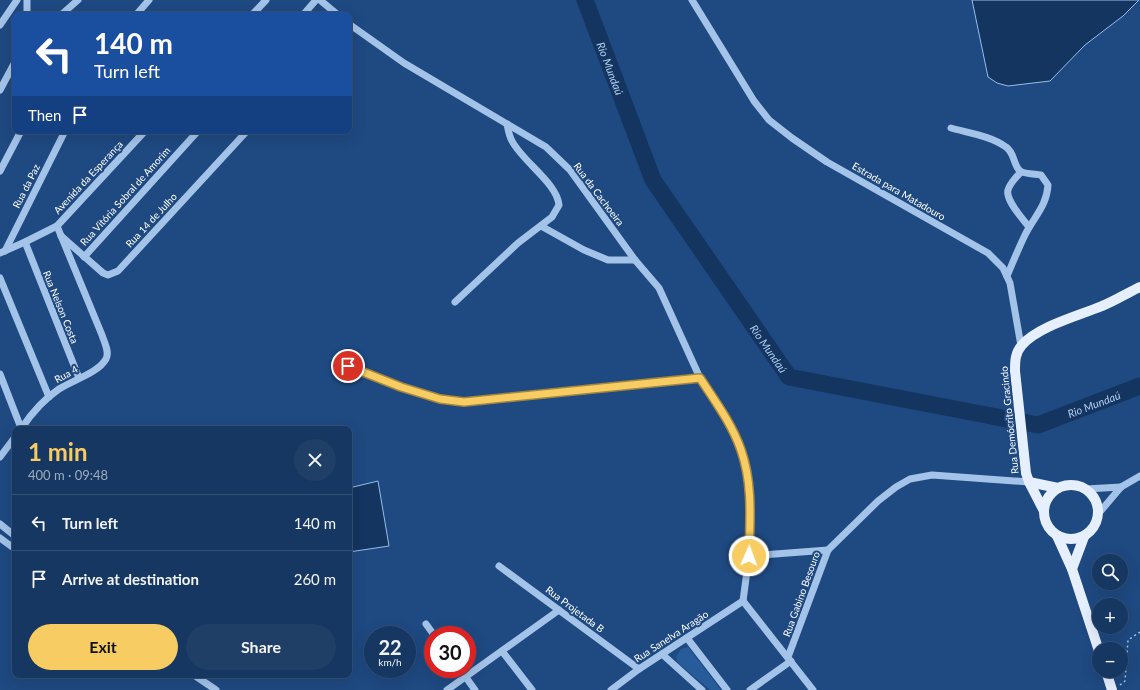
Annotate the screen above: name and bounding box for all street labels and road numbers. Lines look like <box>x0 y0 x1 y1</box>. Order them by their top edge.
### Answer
street label: Avenida da Esperança <box>51 138 125 216</box>
street label: Rua Vitória Sobral de Amorim <box>77 144 173 248</box>
street label: Estrada para Matadouro <box>850 159 948 223</box>
street label: Rua da Cachoeira <box>571 160 627 228</box>
street label: Rua da Paz <box>10 162 42 210</box>
street label: Rua 14 de Julho <box>123 190 179 250</box>
street label: Rua Nelson Costa <box>41 269 81 345</box>
street label: Rua 4 <box>52 363 80 385</box>
street label: Rua Demócrito Gracindo <box>997 365 1021 474</box>
street label: Rua Gabino Besouro <box>780 550 822 638</box>
street label: Rua Projetada B <box>543 583 607 635</box>
street label: Rua Sanelva Aragão <box>632 607 711 664</box>

